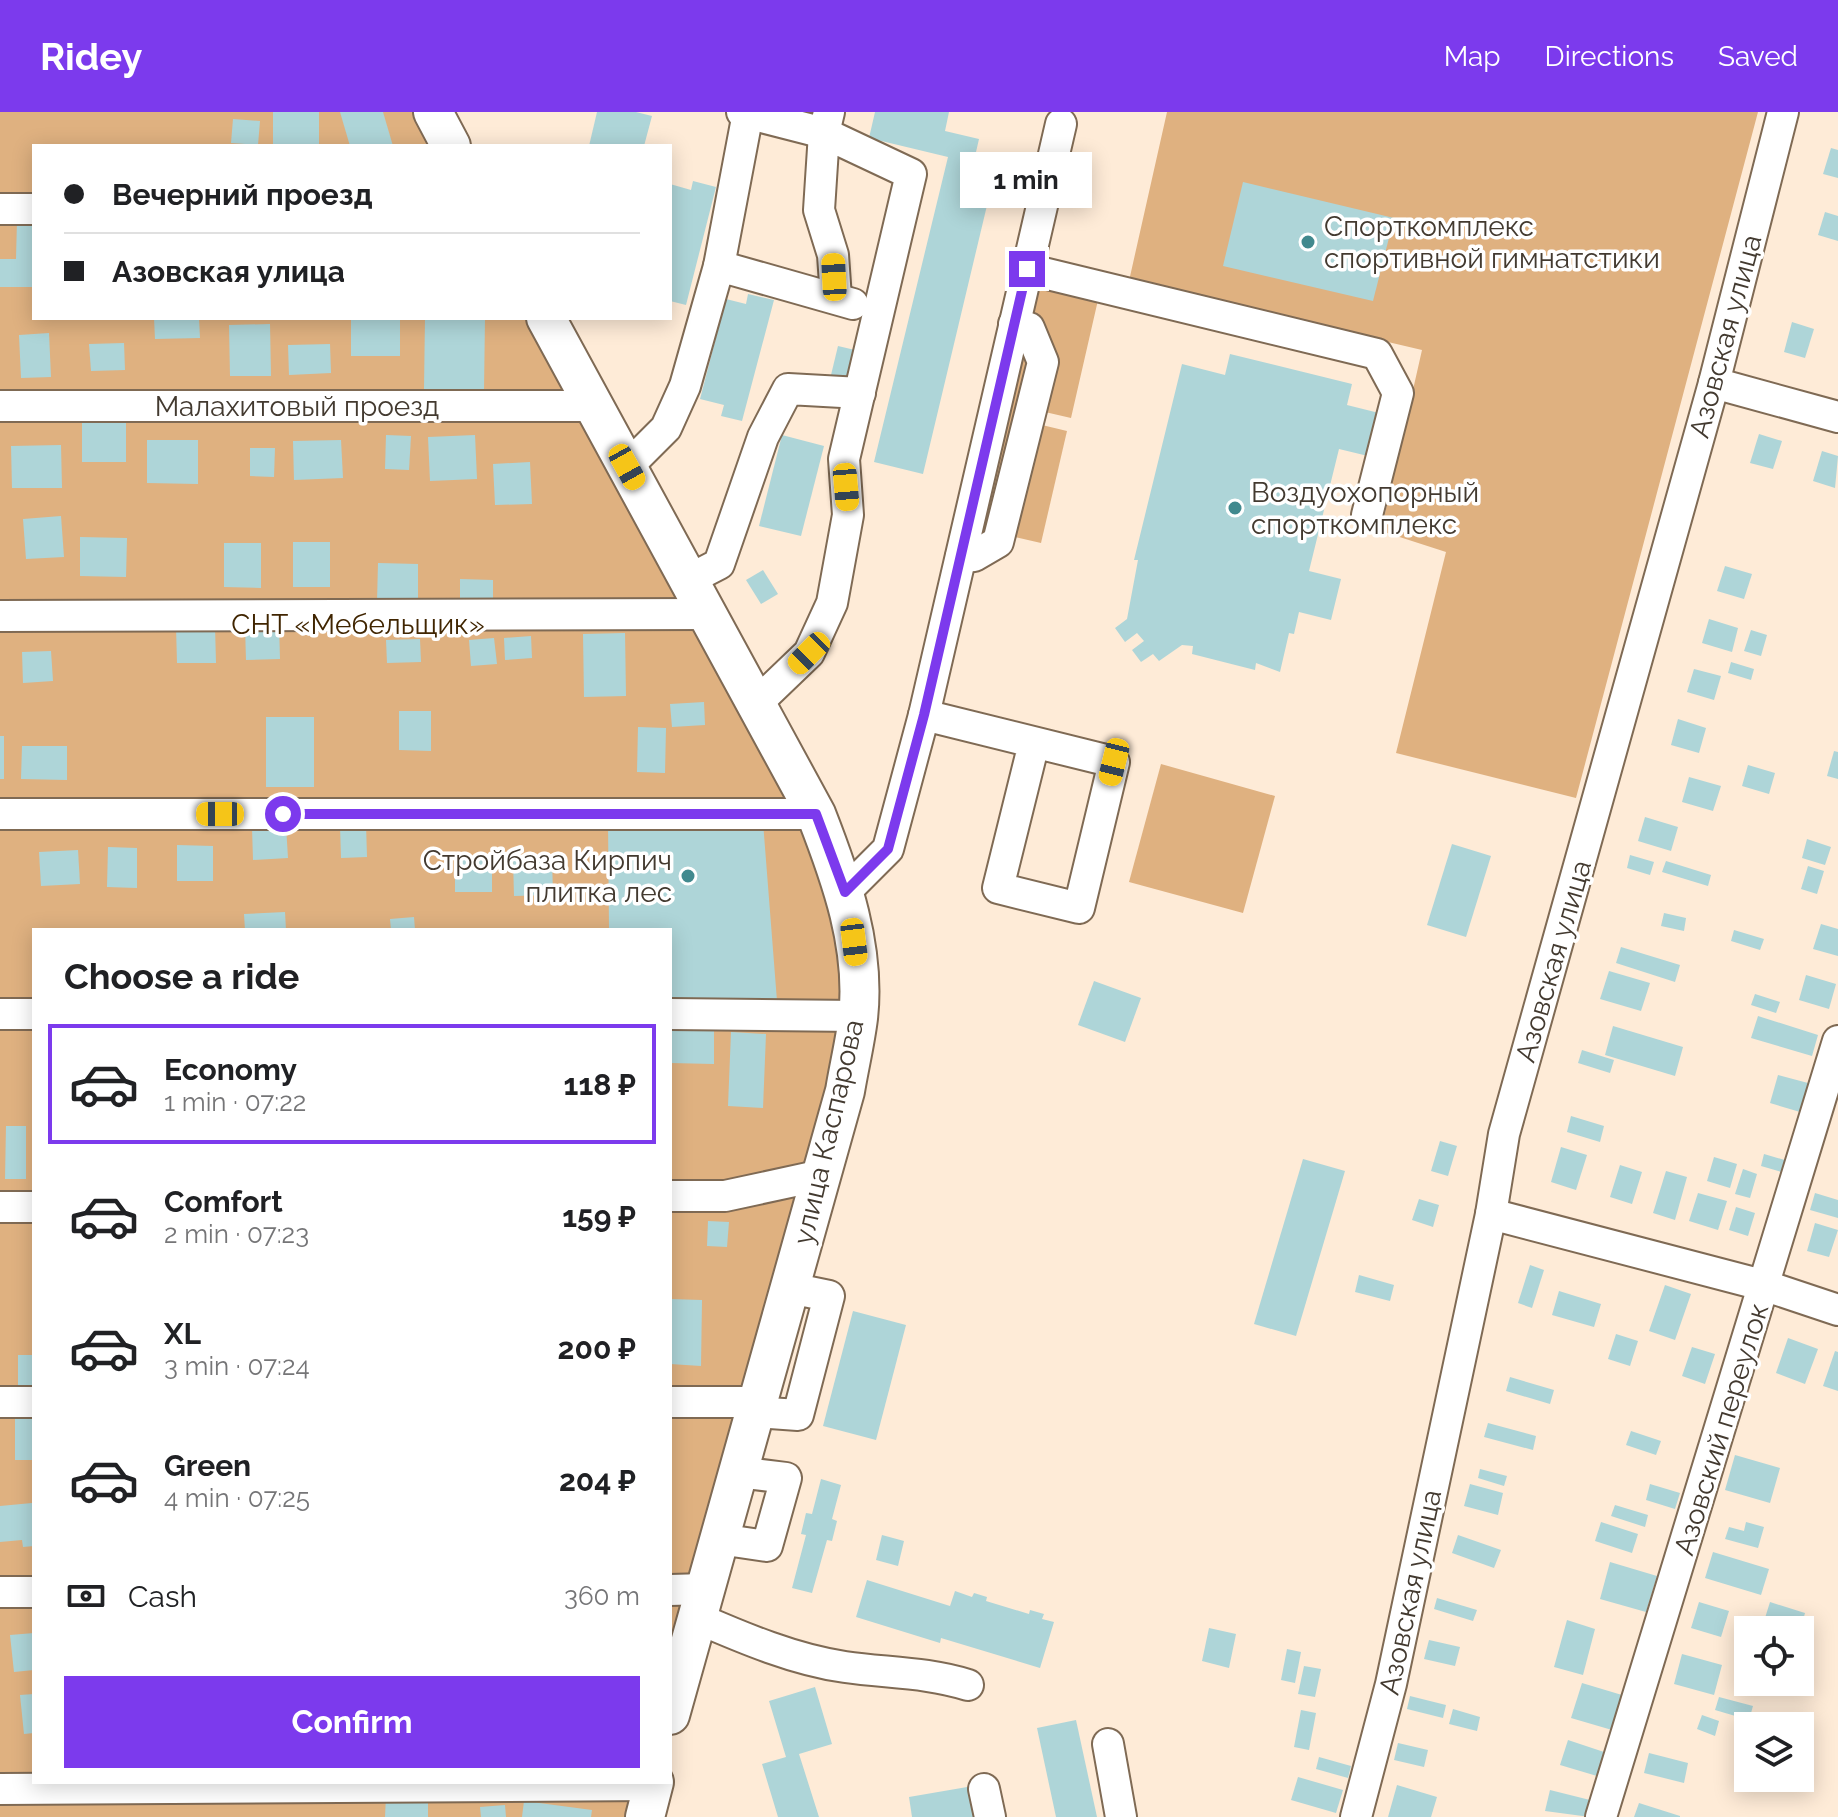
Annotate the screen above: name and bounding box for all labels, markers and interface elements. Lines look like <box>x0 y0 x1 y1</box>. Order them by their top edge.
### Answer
text: Ridey <box>40 34 142 79</box>
text: Map <box>1444 40 1501 73</box>
text: Directions <box>1545 40 1674 73</box>
text: Saved <box>1718 40 1798 73</box>
callout: 1 min <box>961 153 1093 209</box>
text: 1 min <box>993 165 1059 195</box>
text: Вечерний проезд <box>112 177 373 212</box>
place label: Спорткомплекс спортивной гимнатстики <box>1324 210 1660 275</box>
street label: Азовская улица <box>1683 231 1768 441</box>
marker: Спорткомплекс спортивной гимнатстики <box>1299 233 1317 251</box>
route end <box>1009 251 1045 287</box>
car <box>821 252 847 302</box>
text: Азовская улица <box>112 254 345 289</box>
street label: Малахитовый проезд <box>155 390 439 423</box>
car <box>605 440 649 494</box>
car <box>832 462 860 512</box>
place label: Воздуохопорный спорткомплекс <box>1251 476 1479 541</box>
marker: Воздуохопорный спорткомплекс <box>1226 499 1244 517</box>
park label: СНТ «Мебельщик» <box>231 608 485 641</box>
car <box>784 628 834 678</box>
car <box>1097 736 1131 788</box>
route start <box>265 796 301 832</box>
car <box>196 802 244 826</box>
place label: Стройбаза Кирпич плитка лес <box>423 844 672 909</box>
street label: Азовская улица <box>1509 856 1598 1066</box>
marker: Стройбаза Кирпич плитка лес <box>679 867 697 885</box>
car <box>839 917 869 967</box>
text: Choose a ride <box>64 955 299 997</box>
street label: улица Каспарова <box>787 1016 870 1248</box>
icon: car <box>68 1048 140 1120</box>
text: Economy <box>164 1052 297 1087</box>
text: 118 ₽ <box>564 1067 636 1102</box>
text: 1 min · 07:22 <box>164 1087 306 1117</box>
icon: car <box>68 1180 140 1252</box>
text: Comfort <box>164 1184 283 1219</box>
text: 159 ₽ <box>562 1199 636 1234</box>
text: 2 min · 07:23 <box>164 1219 309 1249</box>
street label: Азовский переулок <box>1667 1299 1776 1559</box>
icon: car <box>68 1312 140 1384</box>
text: XL <box>164 1316 201 1351</box>
text: 200 ₽ <box>558 1331 636 1366</box>
text: 3 min · 07:24 <box>164 1351 310 1381</box>
icon: car <box>68 1444 140 1516</box>
text: Green <box>164 1448 251 1483</box>
text: 204 ₽ <box>559 1463 636 1498</box>
text: 4 min · 07:25 <box>164 1483 310 1513</box>
street label: Азовская улица <box>1373 1487 1448 1698</box>
icon: cash <box>64 1574 108 1618</box>
text: Cash <box>128 1579 197 1614</box>
text: 360 m <box>564 1581 640 1611</box>
map controls <box>1734 1616 1814 1792</box>
button: locate <box>1734 1616 1814 1696</box>
button: Confirm <box>64 1676 640 1768</box>
button: layers <box>1734 1712 1814 1792</box>

